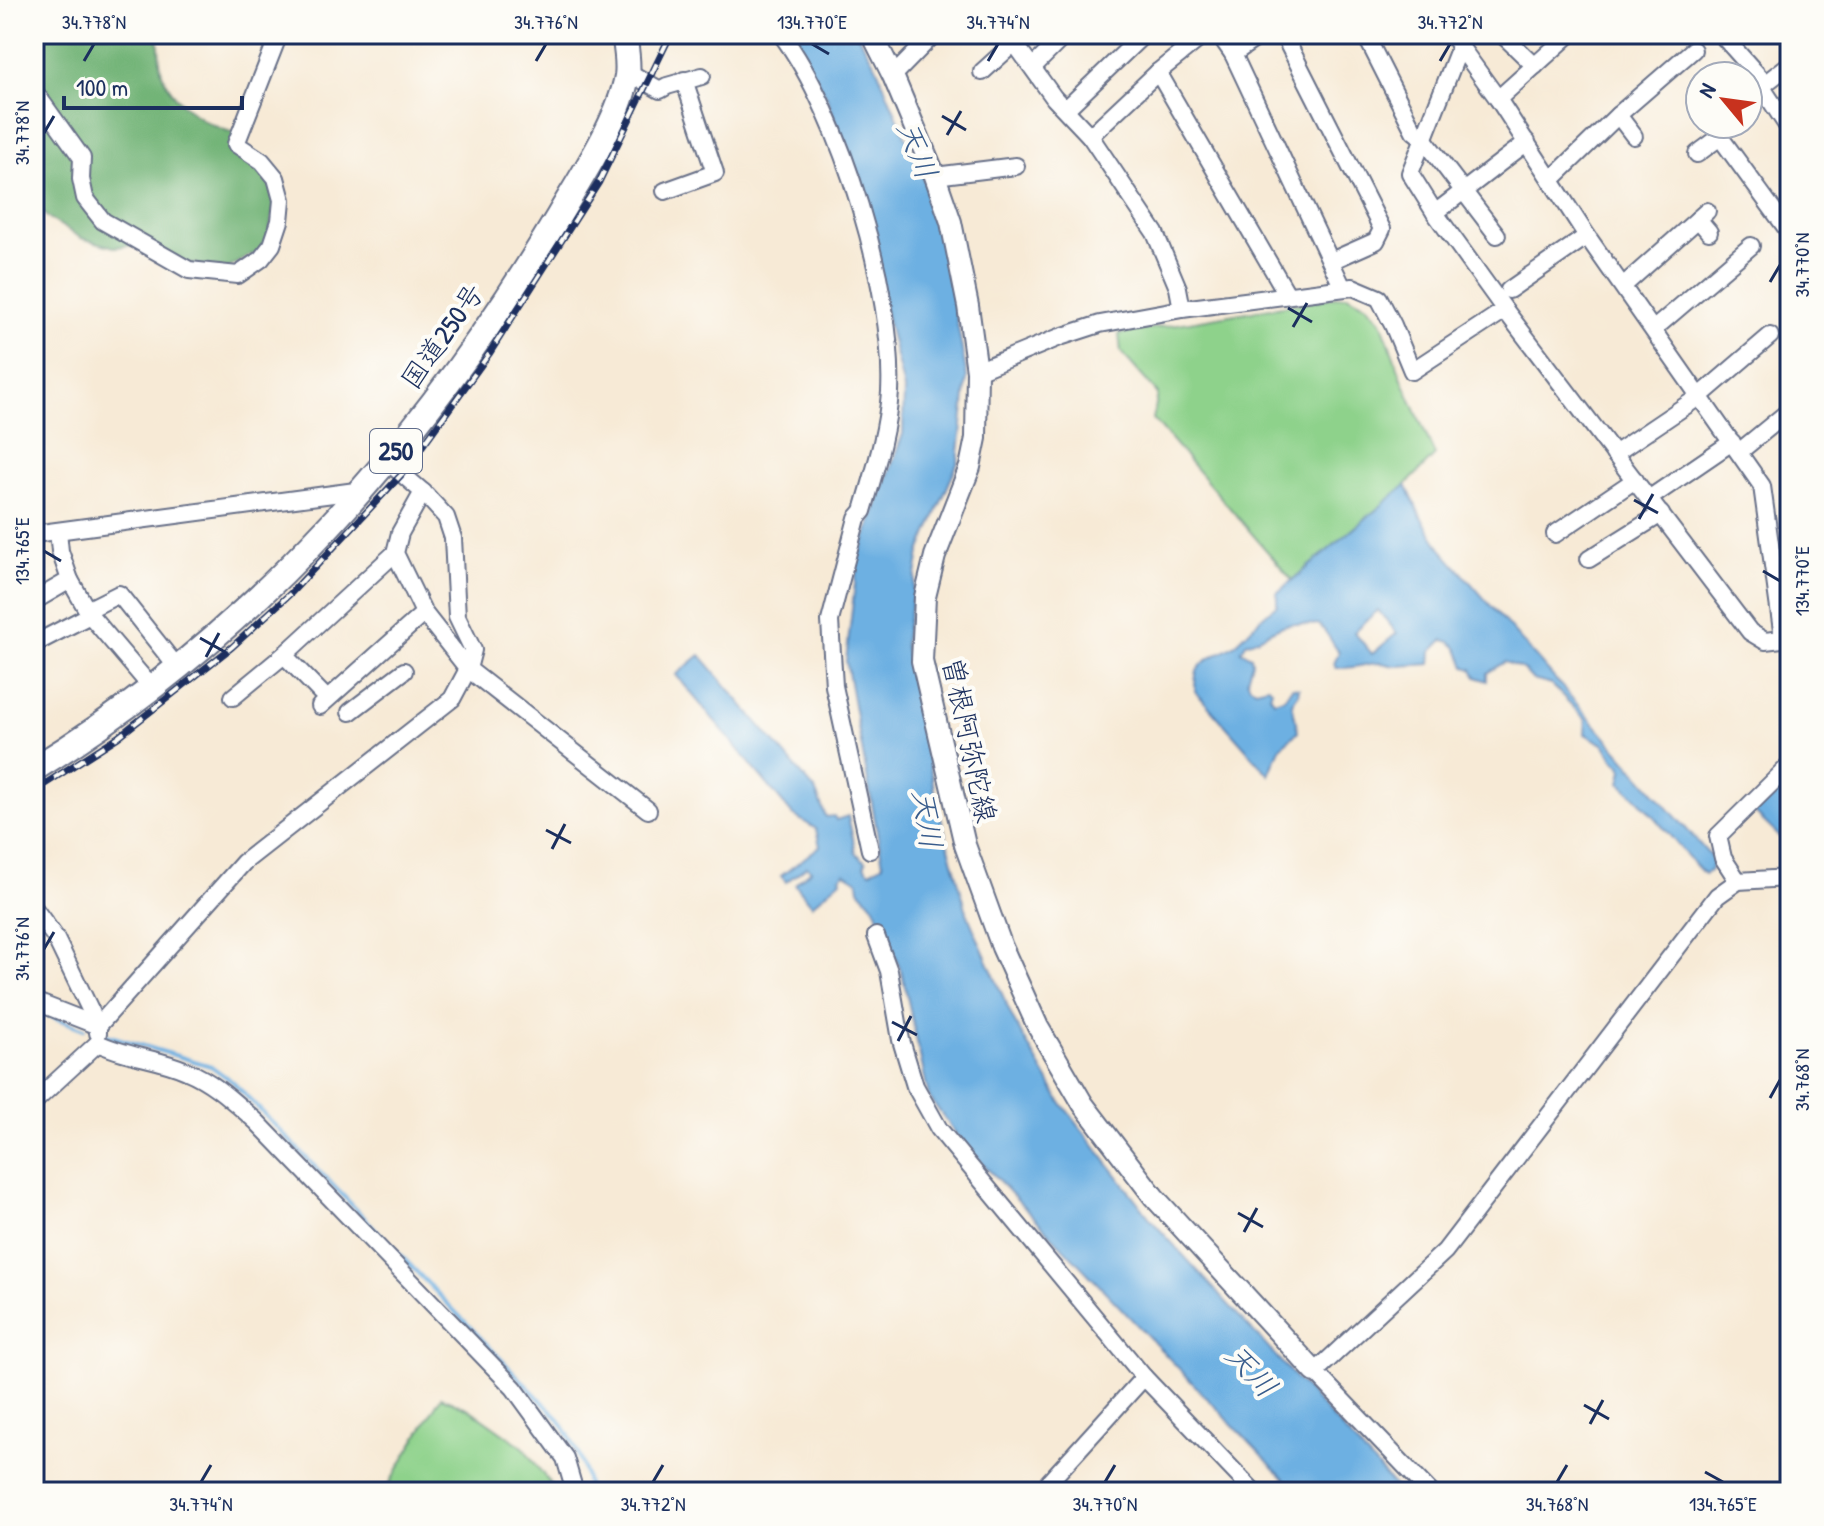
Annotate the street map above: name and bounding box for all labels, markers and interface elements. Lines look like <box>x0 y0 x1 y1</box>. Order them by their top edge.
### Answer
text: 34.778°N <box>62 8 126 35</box>
text: 34.776°N <box>514 8 578 35</box>
text: 134.770°E <box>777 8 847 35</box>
text: 34.774°N <box>966 8 1030 35</box>
text: 34.772°N <box>1417 8 1483 35</box>
scale bar <box>64 60 242 110</box>
north arrow <box>1684 60 1764 140</box>
text: 100 m <box>76 71 128 103</box>
text: N <box>1691 78 1723 103</box>
text: 34.778°N <box>8 101 35 165</box>
water label: 天川 <box>888 114 948 185</box>
text: 34.770°N <box>1788 233 1815 297</box>
street label: 国道250号 <box>392 275 492 397</box>
road number: 250 <box>370 429 422 473</box>
text: 134.765°E <box>8 517 35 585</box>
text: 134.770°E <box>1788 546 1815 616</box>
street label: 曽根阿弥陀線 <box>934 654 1006 826</box>
water label: 天川 <box>904 786 952 852</box>
text: 34.776°N <box>8 917 35 981</box>
text: 34.768°N <box>1788 1049 1815 1111</box>
water label: 天川 <box>1217 1335 1287 1406</box>
text: 34.774°N <box>169 1490 233 1517</box>
text: 34.772°N <box>620 1490 686 1517</box>
text: 34.770°N <box>1073 1490 1137 1517</box>
text: 34.768°N <box>1526 1490 1588 1517</box>
text: 134.765°E <box>1689 1490 1757 1517</box>

